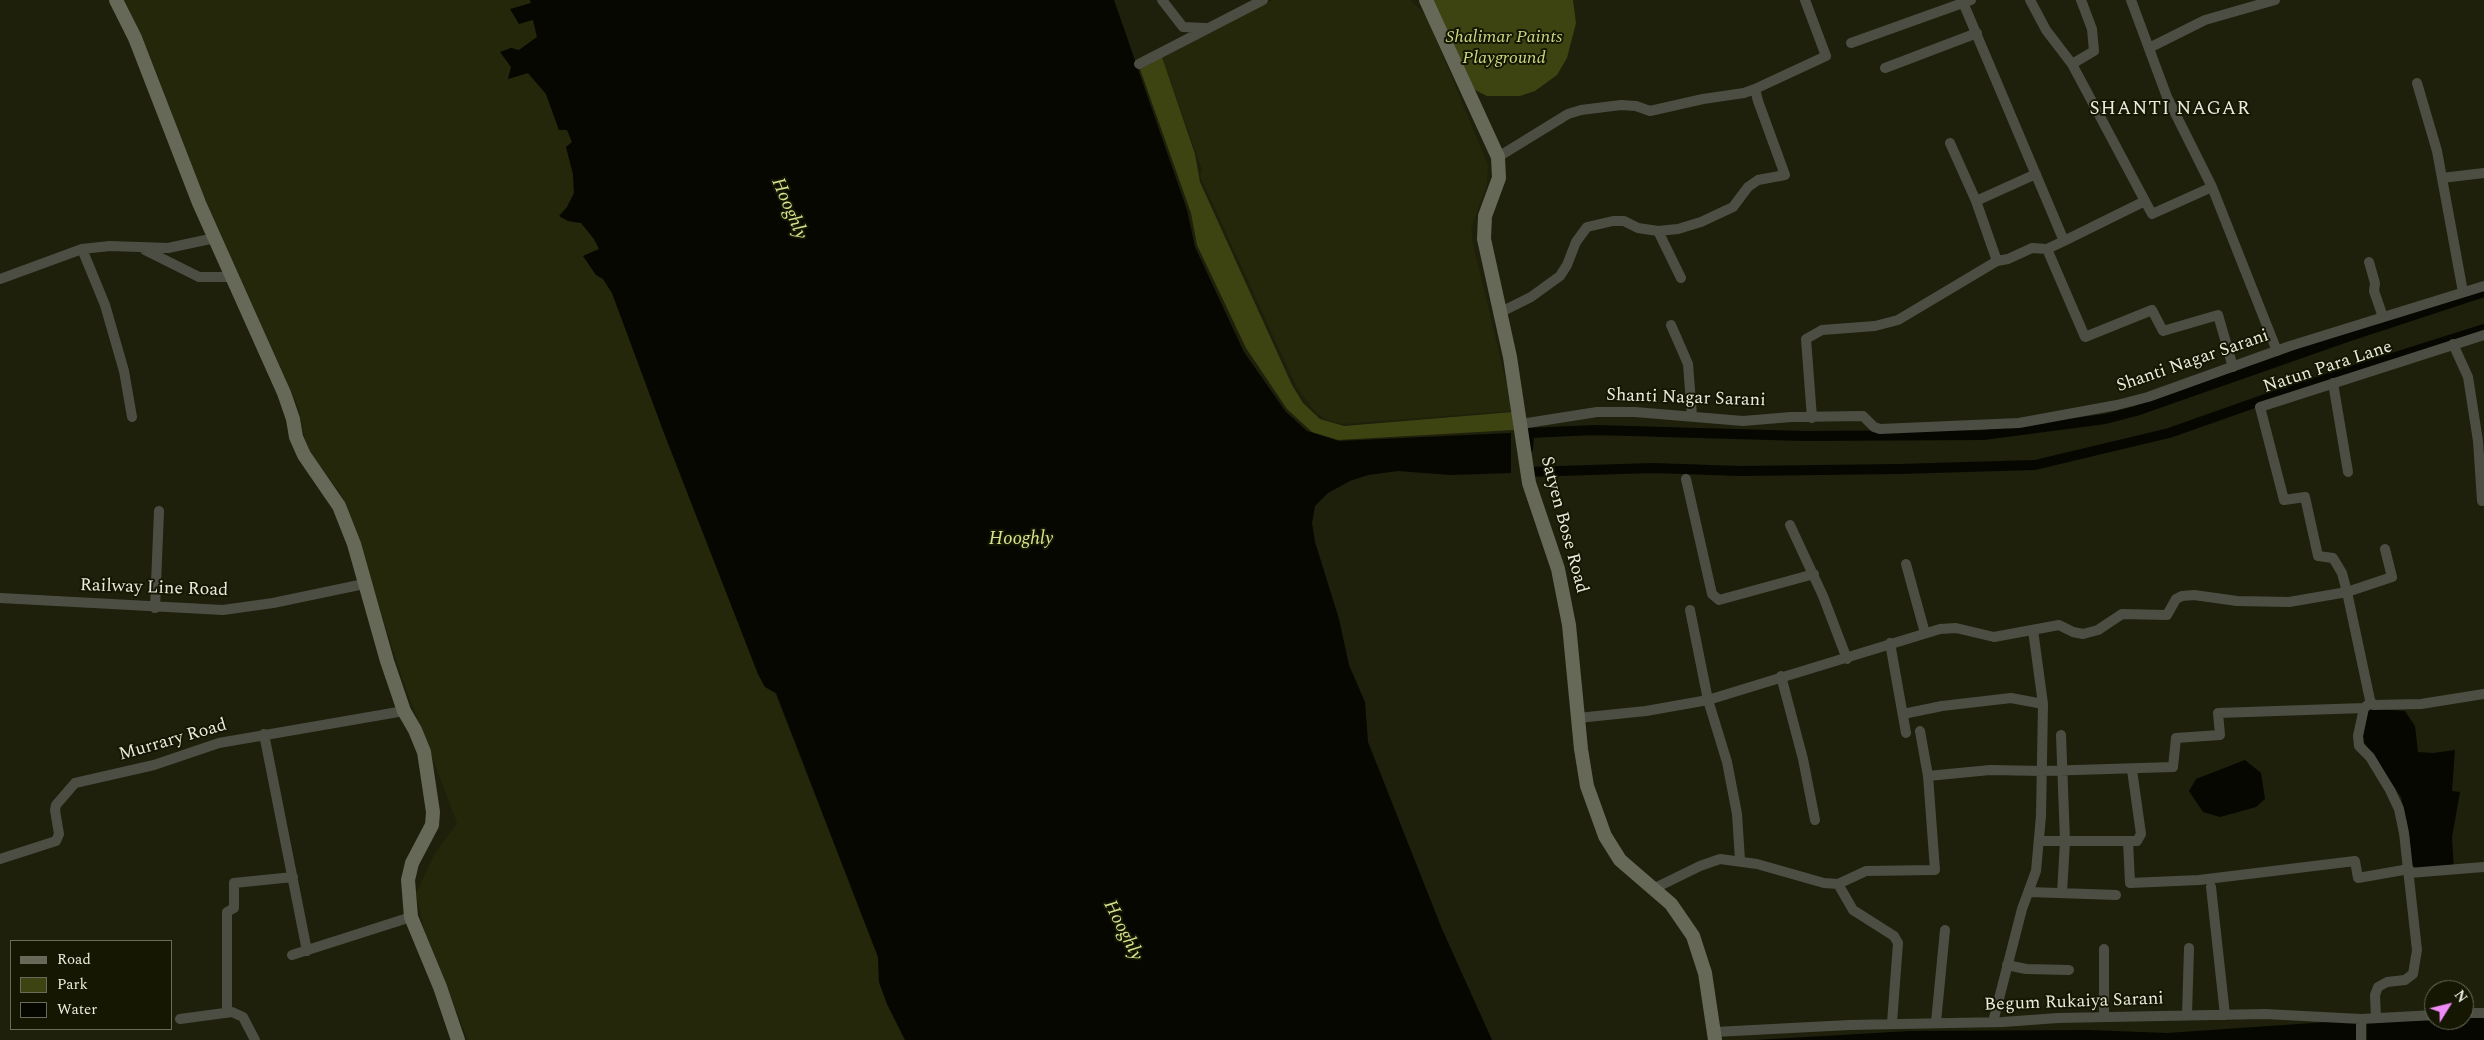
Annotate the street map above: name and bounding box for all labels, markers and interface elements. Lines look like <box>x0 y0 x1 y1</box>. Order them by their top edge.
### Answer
park label: Shalimar Paints Playground <box>1446 27 1562 70</box>
district label: SHANTI NAGAR <box>2088 99 2252 121</box>
water label: Hooghly <box>765 175 811 243</box>
street label: Shanti Nagar Sarani <box>2114 326 2272 398</box>
street label: Natun Para Lane <box>2261 337 2395 399</box>
street label: Shanti Nagar Sarani <box>1606 385 1766 413</box>
street label: Satyen Bose Road <box>1534 454 1592 596</box>
water label: Hooghly <box>989 529 1053 551</box>
street label: Railway Line Road <box>79 576 229 602</box>
street label: Murrary Road <box>116 715 230 767</box>
water label: Hooghly <box>1097 897 1147 965</box>
legend <box>10 940 172 1030</box>
text: Road <box>57 948 91 971</box>
text: Park <box>57 973 88 996</box>
north arrow <box>2424 980 2474 1030</box>
text: N <box>2449 986 2473 1007</box>
street label: Begum Rukaiya Sarani <box>1984 989 2164 1017</box>
text: Water <box>57 998 97 1021</box>

